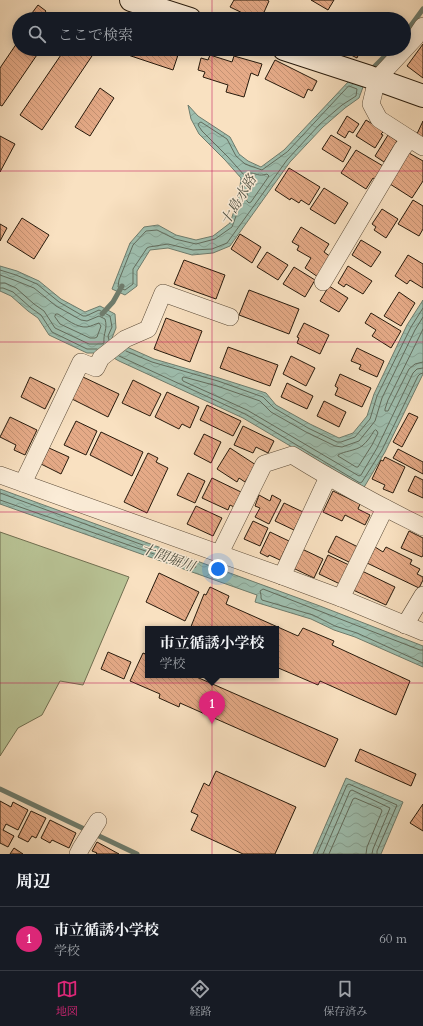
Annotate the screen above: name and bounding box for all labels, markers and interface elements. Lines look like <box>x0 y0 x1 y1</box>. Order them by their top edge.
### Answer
search box <box>12 12 411 56</box>
icon: search <box>26 23 48 45</box>
text: ここで検索 <box>58 25 133 45</box>
water label: 十島水路 <box>216 171 262 229</box>
water label: 十間堀川 <box>138 539 199 577</box>
your location <box>208 559 228 579</box>
popup <box>145 626 279 678</box>
text: 市立循誘小学校 <box>159 633 265 653</box>
text: 学校 <box>159 655 186 673</box>
pin: 1 <box>199 691 225 724</box>
text: 周辺 <box>16 870 50 893</box>
text: 市立循誘小学校 <box>54 920 159 940</box>
text: 1 <box>26 930 32 948</box>
text: 60 m <box>379 930 407 948</box>
text: 学校 <box>54 942 80 960</box>
tab: 地図 <box>56 978 78 1019</box>
tab: 経路 <box>189 978 211 1019</box>
tab: 保存済み <box>323 978 367 1019</box>

